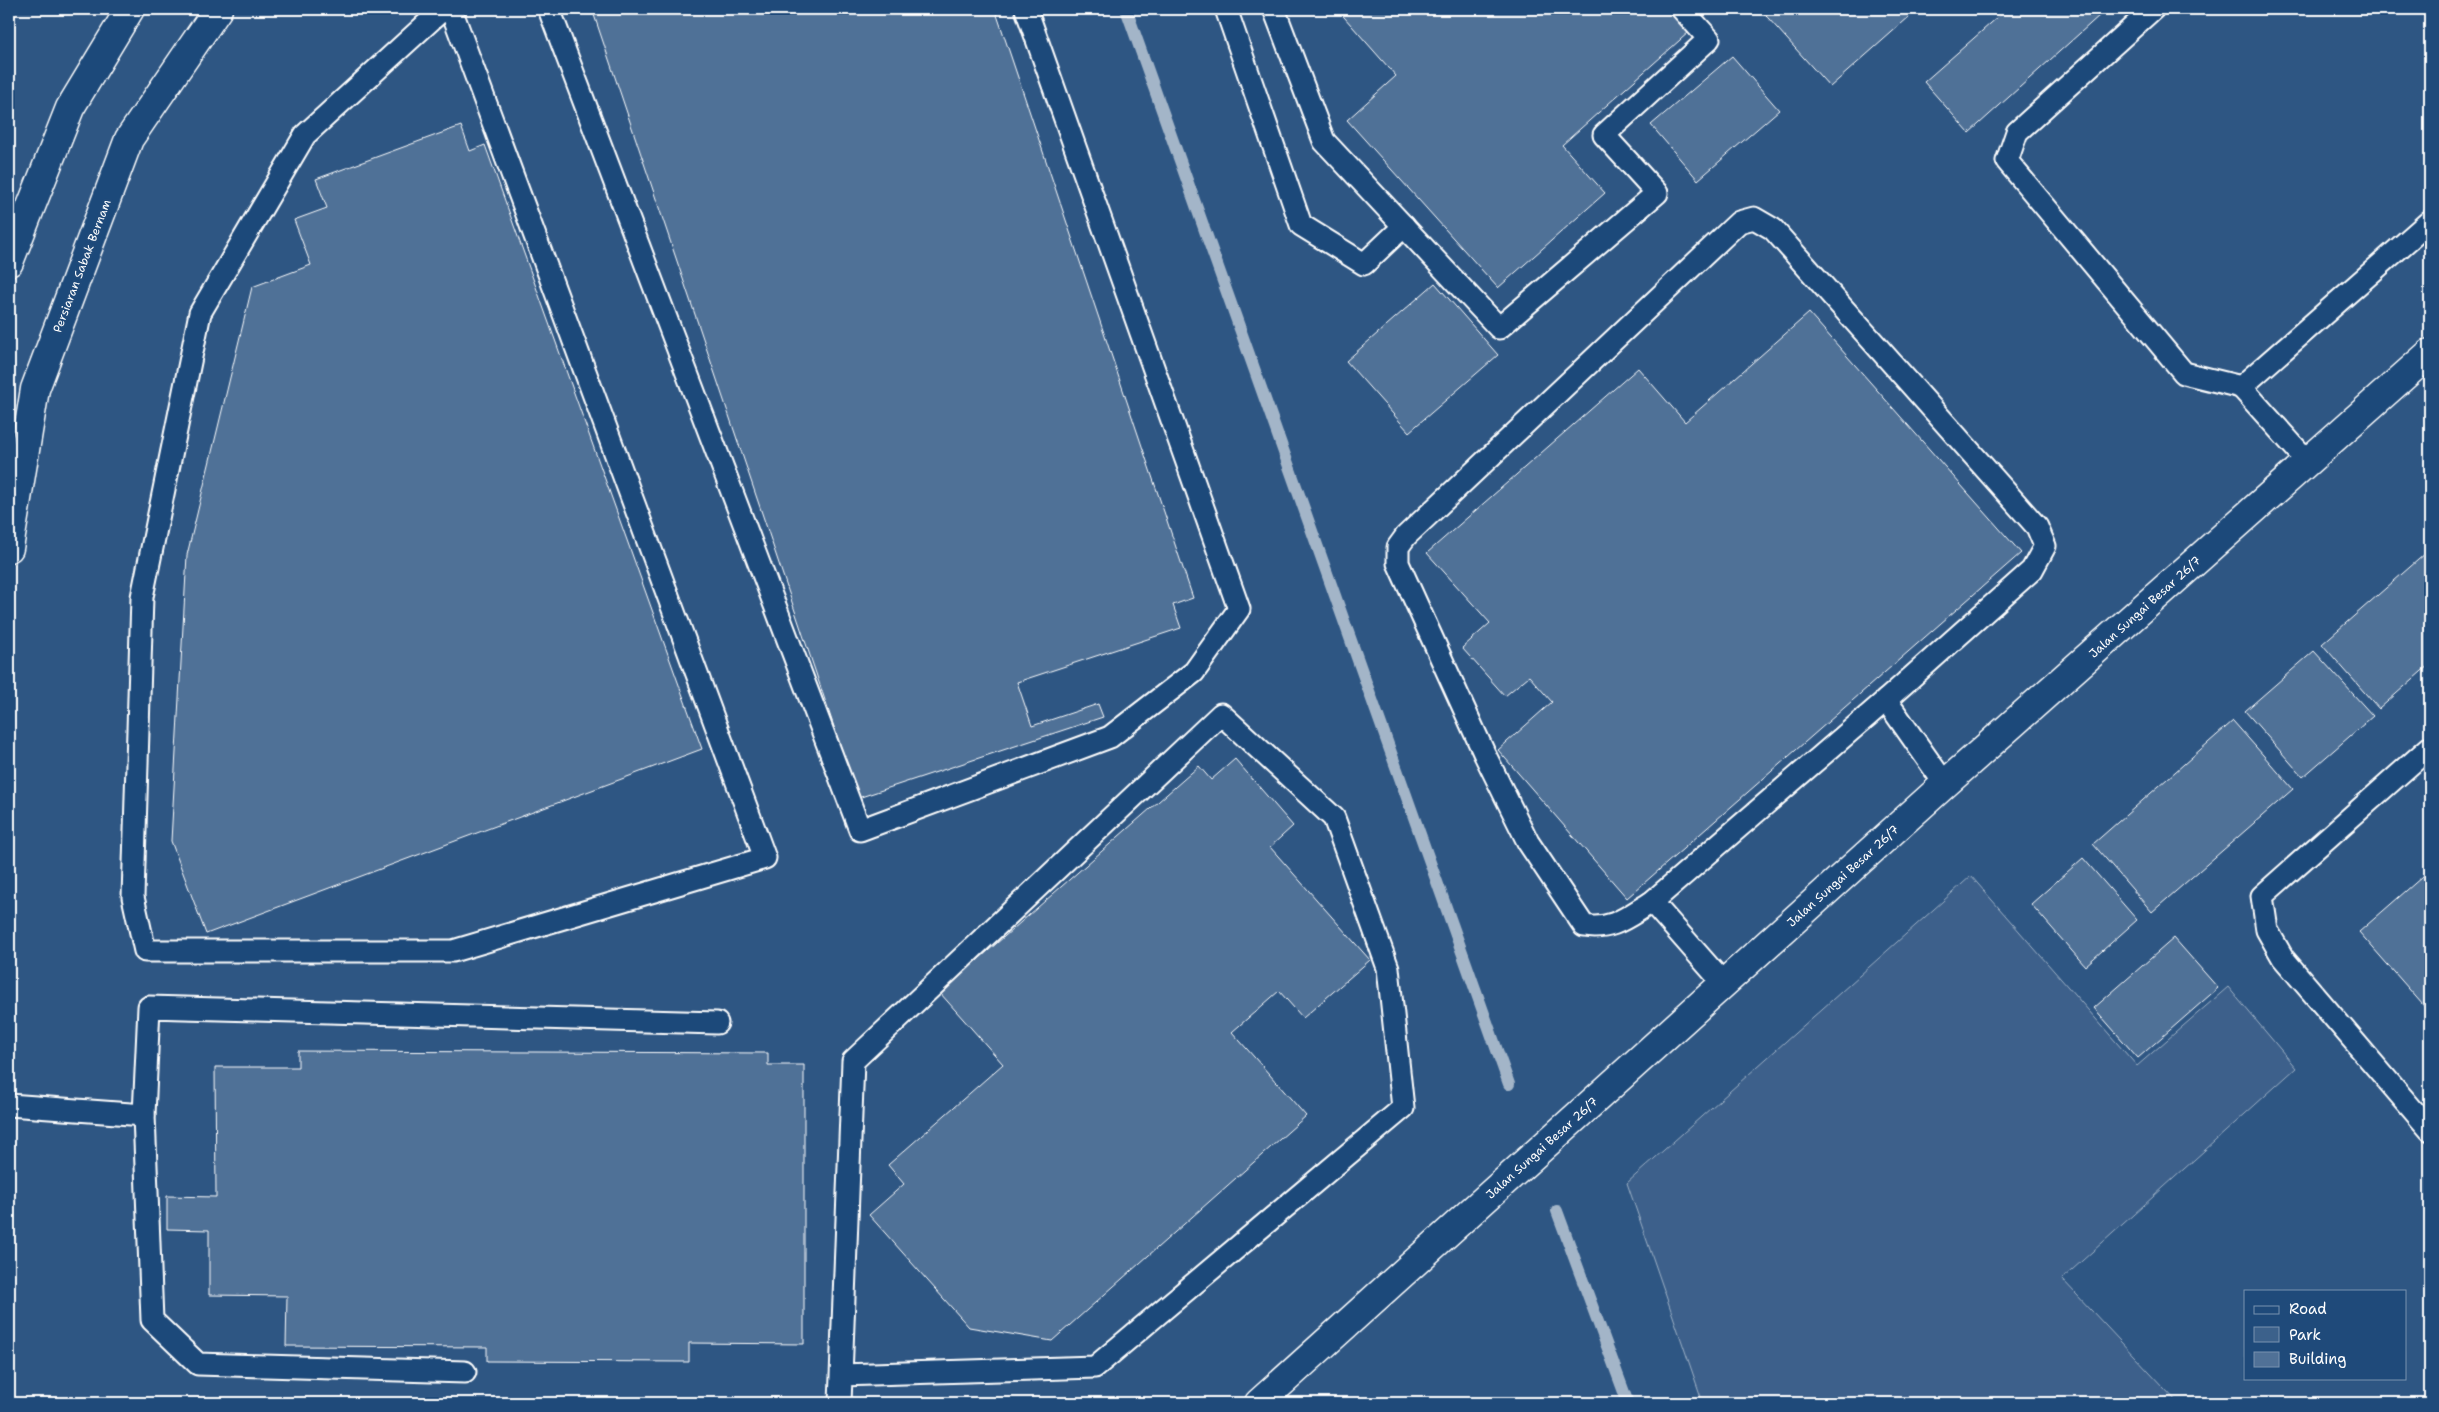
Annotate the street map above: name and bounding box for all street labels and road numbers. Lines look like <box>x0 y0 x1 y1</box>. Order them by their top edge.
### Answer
street label: Persiaran Sabak Bernam <box>49 197 115 335</box>
street label: Jalan Sungai Besar 26/7 <box>2086 553 2204 661</box>
street label: Jalan Sungai Besar 26/7 <box>1784 822 1902 930</box>
street label: Jalan Sungai Besar 26/7 <box>1483 1094 1601 1202</box>

